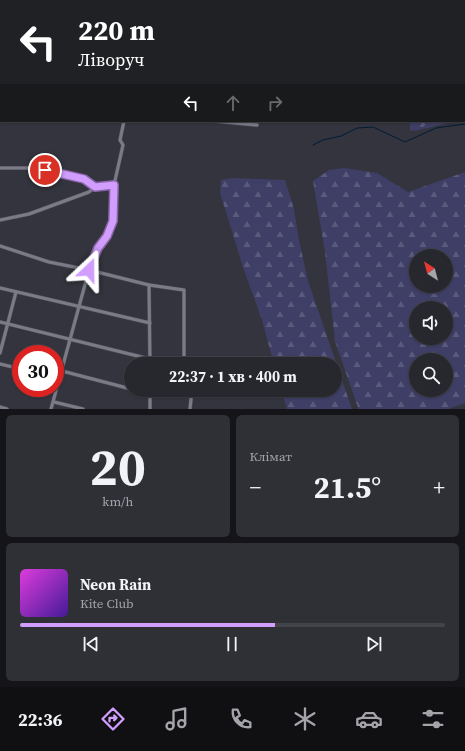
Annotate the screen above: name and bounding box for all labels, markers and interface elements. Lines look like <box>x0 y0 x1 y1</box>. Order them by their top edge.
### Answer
text: 220 m <box>78 11 155 49</box>
icon: left <box>12 16 64 68</box>
text: Ліворуч <box>78 47 145 72</box>
icon: left <box>180 92 202 114</box>
icon: ahead <box>222 92 244 114</box>
icon: right <box>264 92 286 114</box>
pin <box>28 153 62 187</box>
icon: arrive <box>34 159 56 181</box>
position arrow <box>68 249 110 291</box>
north arrow <box>409 249 453 293</box>
map controls <box>409 249 453 397</box>
button: sound <box>409 301 453 345</box>
speed limit sign: 30 <box>12 345 64 397</box>
button: search <box>409 353 453 397</box>
text: 22:37 · 1 хв · 400 m <box>169 366 297 387</box>
text: 20 <box>90 431 146 502</box>
text: Клімат <box>250 448 292 465</box>
text: 21.5° <box>313 467 381 508</box>
text: − <box>250 472 261 502</box>
text: + <box>433 472 445 502</box>
text: km/h <box>102 493 133 510</box>
text: Neon Rain <box>80 574 151 595</box>
text: Kite Club <box>80 595 133 612</box>
icon: previous <box>80 633 102 655</box>
icon: pause <box>221 633 243 655</box>
icon: next <box>363 633 385 655</box>
icon: directions <box>99 705 127 733</box>
icon: music <box>163 705 191 733</box>
icon: phone <box>227 705 255 733</box>
icon: climate <box>291 705 319 733</box>
icon: car <box>355 705 383 733</box>
icon: filters <box>419 705 447 733</box>
text: 22:36 <box>18 707 62 732</box>

